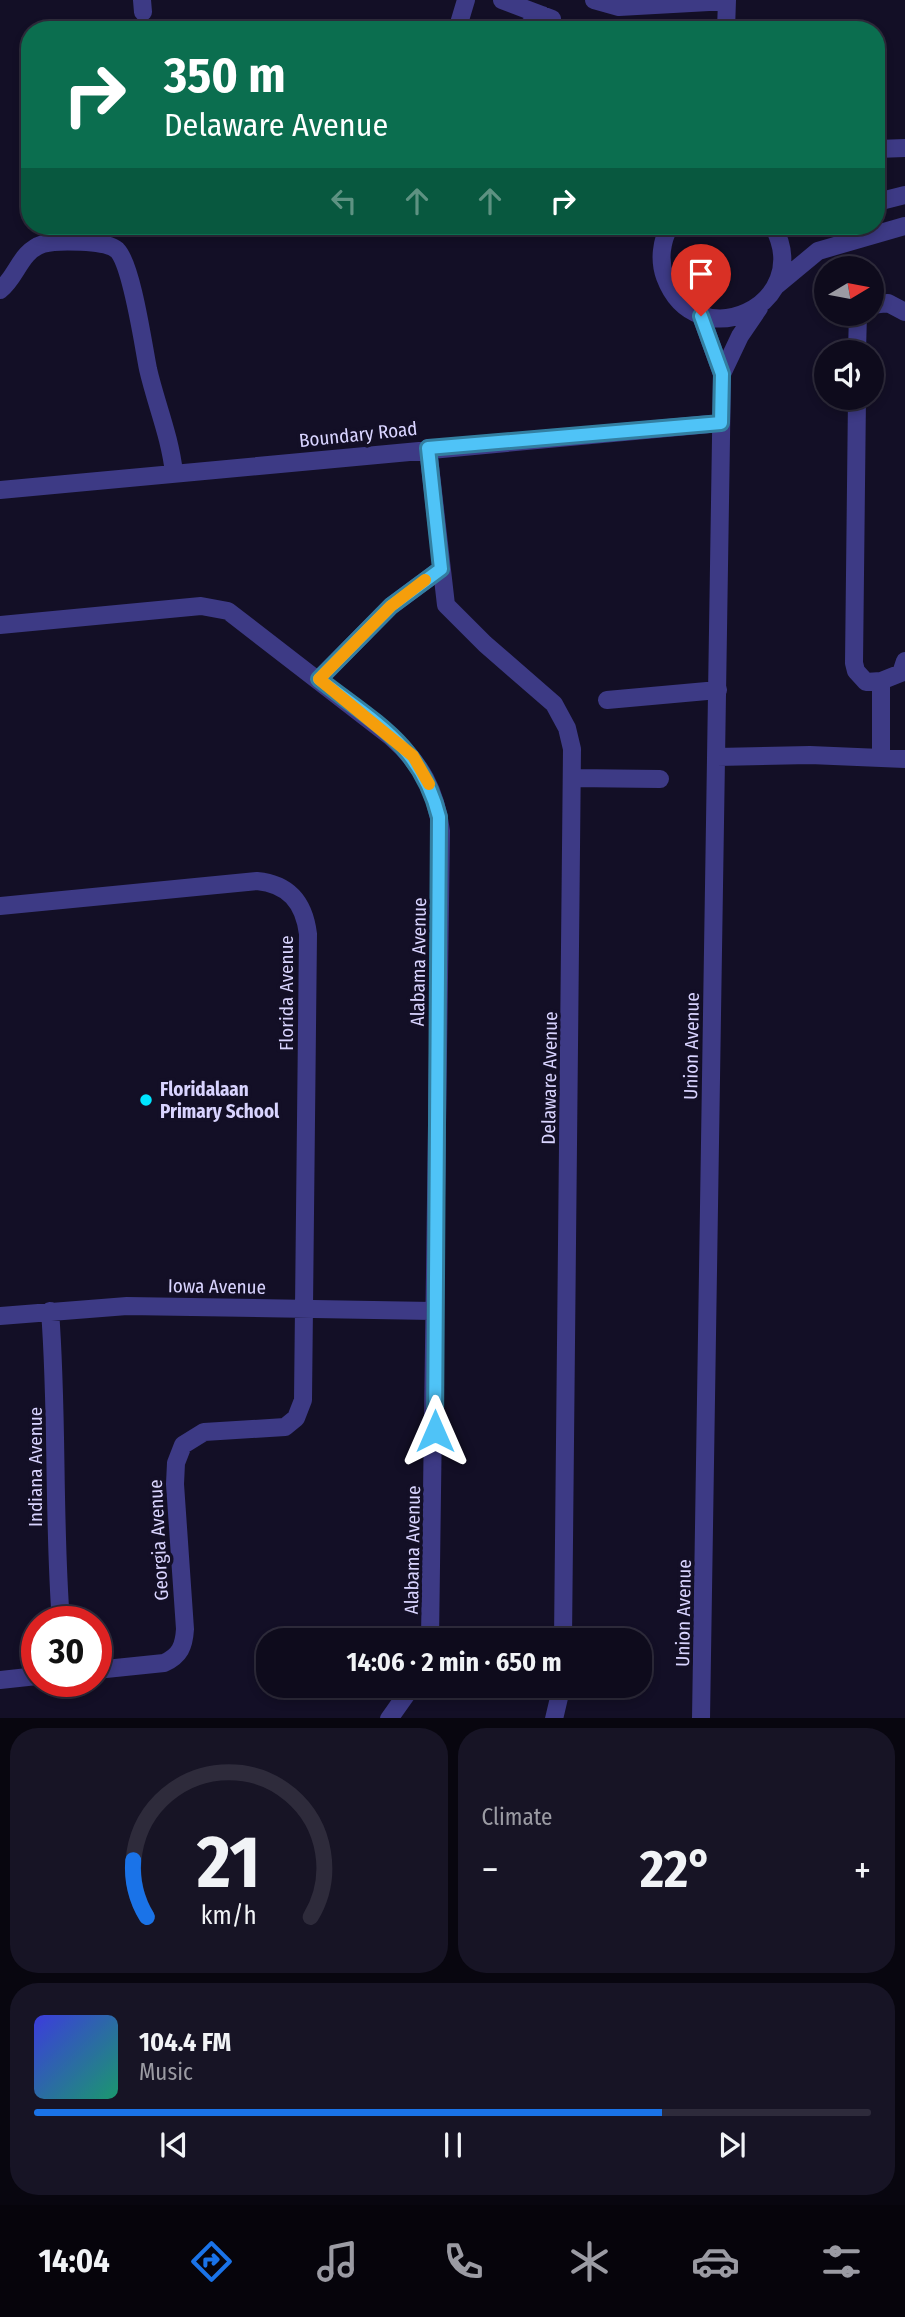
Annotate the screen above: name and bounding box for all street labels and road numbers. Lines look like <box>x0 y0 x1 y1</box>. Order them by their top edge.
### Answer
street label: Boundary Road <box>298 417 418 452</box>
street label: Alabama Avenue <box>406 897 431 1027</box>
street label: Florida Avenue <box>275 935 298 1051</box>
street label: Union Avenue <box>679 992 704 1100</box>
street label: Delaware Avenue <box>537 1011 562 1145</box>
street label: Iowa Avenue <box>168 1274 266 1299</box>
street label: Indiana Avenue <box>24 1407 47 1527</box>
street label: Georgia Avenue <box>144 1479 173 1601</box>
street label: Alabama Avenue <box>400 1485 425 1615</box>
street label: Union Avenue <box>671 1559 696 1667</box>

